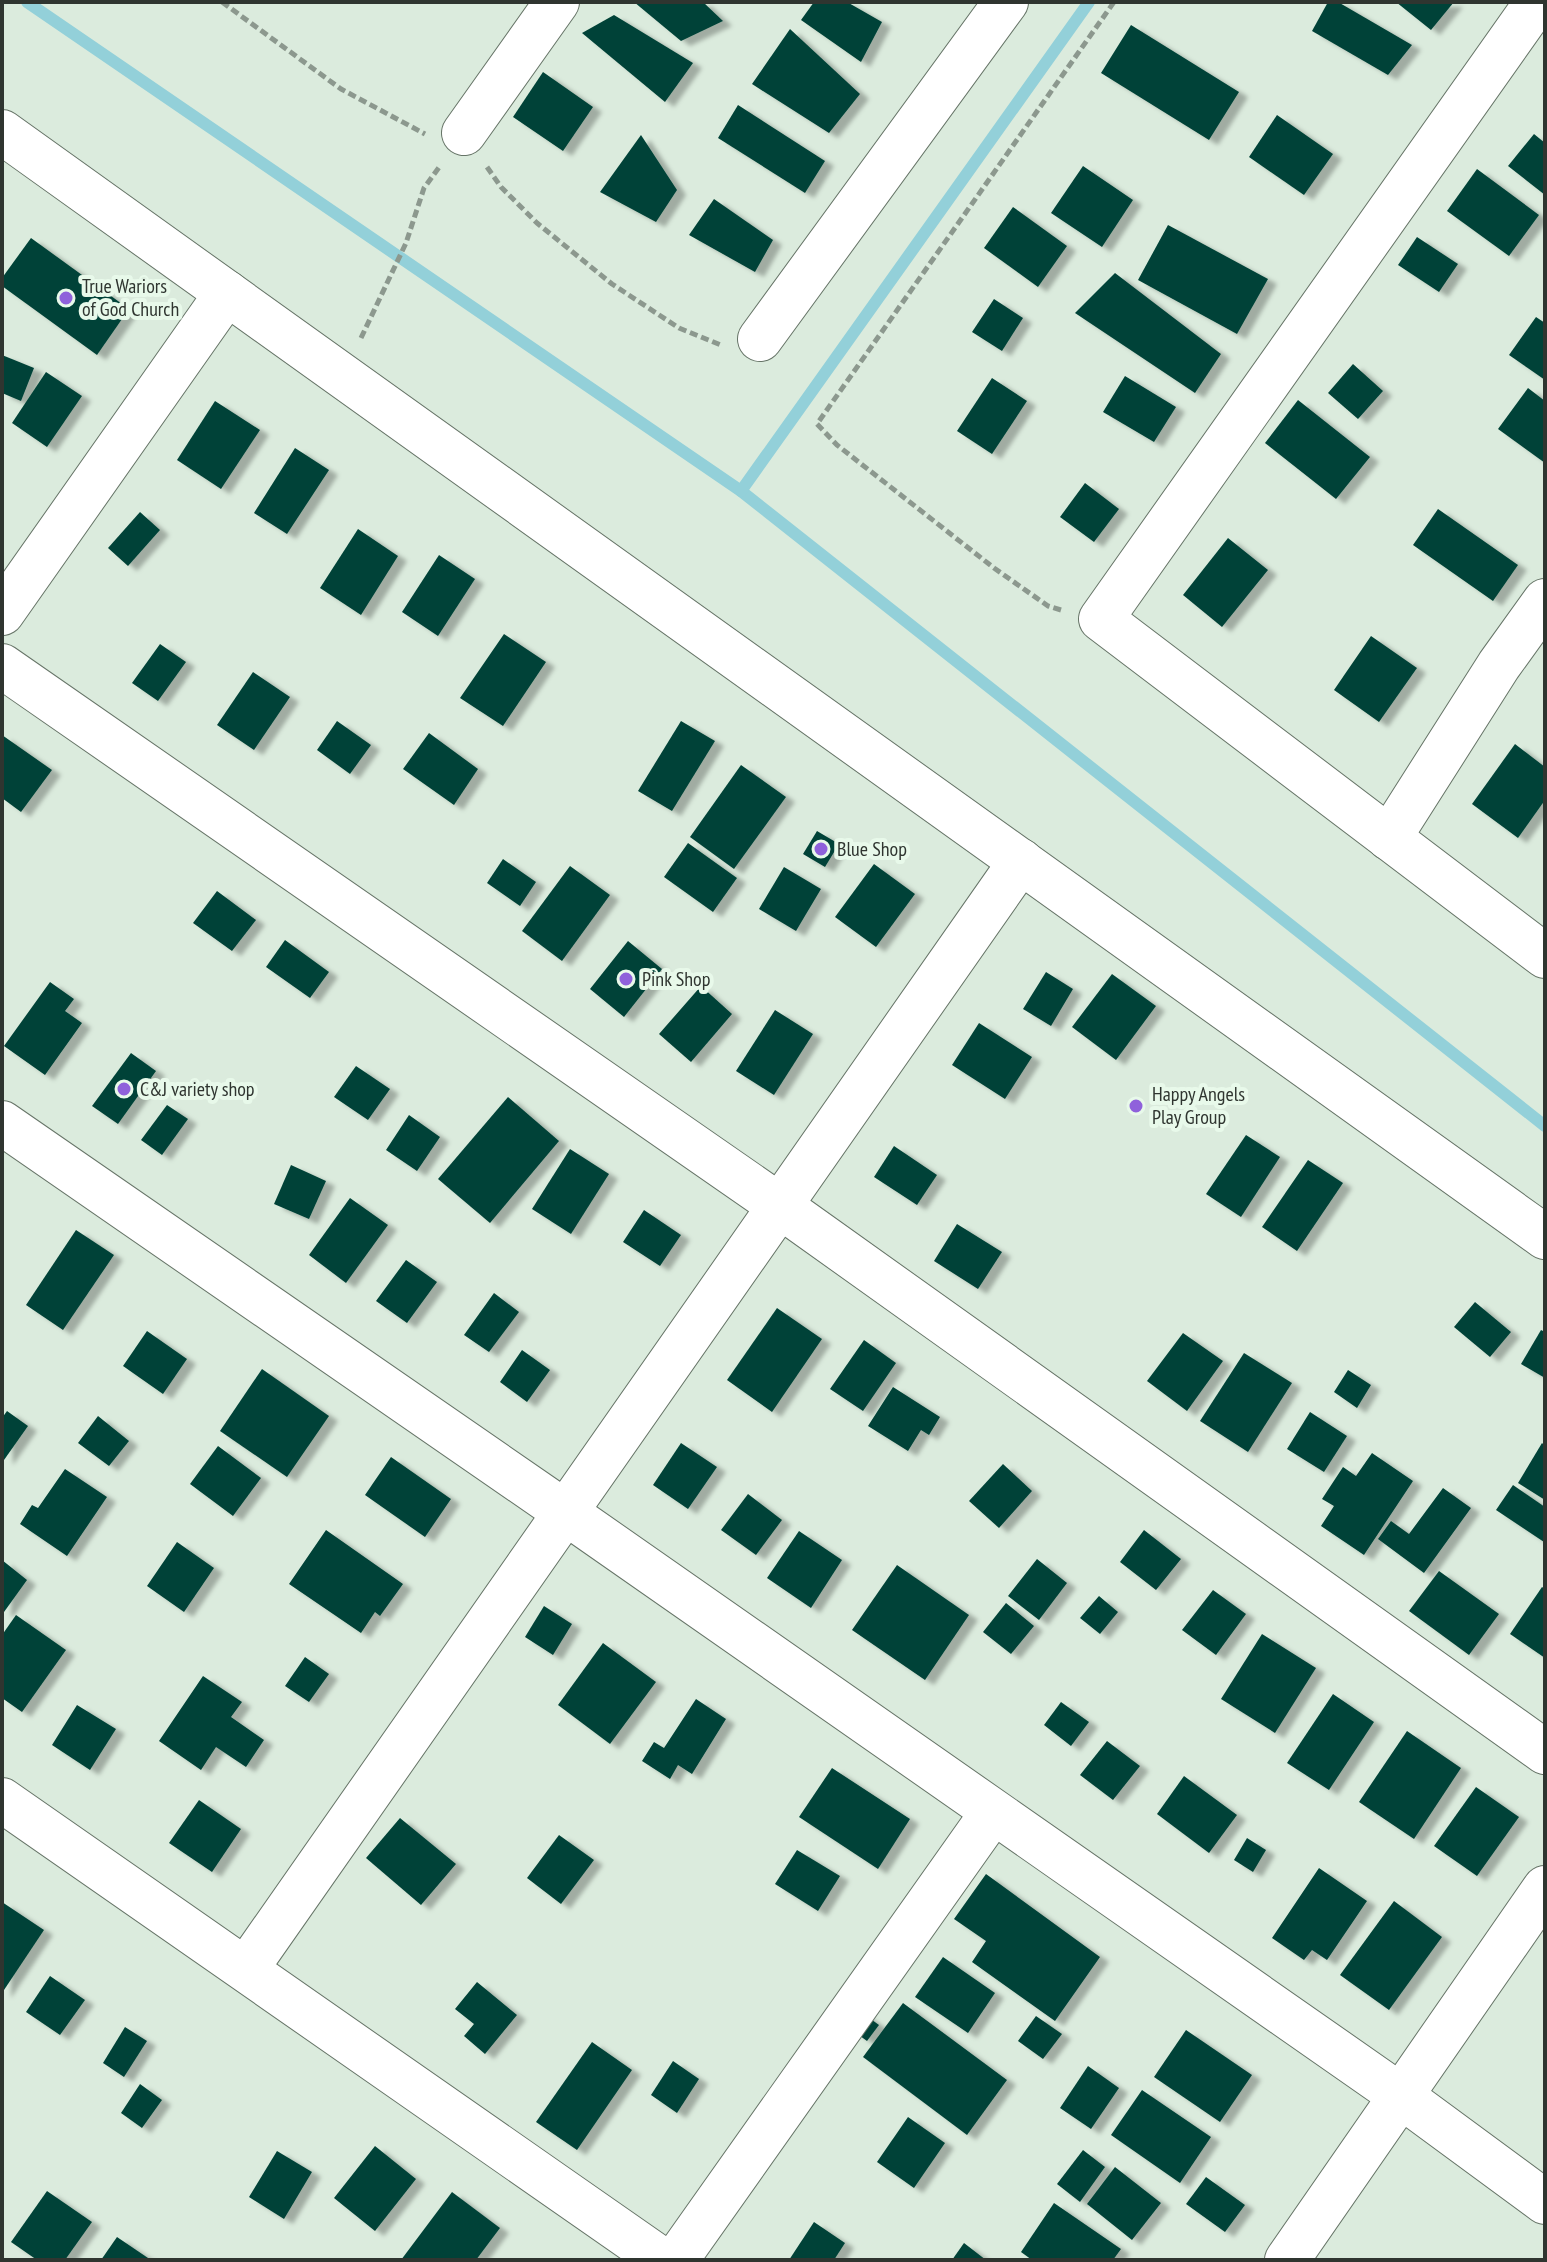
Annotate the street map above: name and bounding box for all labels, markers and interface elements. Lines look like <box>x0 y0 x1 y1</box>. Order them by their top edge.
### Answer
place label: True Wariors of God Church <box>82 273 179 322</box>
marker: True Wariors of God Church <box>57 289 75 307</box>
place label: Blue Shop <box>837 836 907 862</box>
marker: Blue Shop <box>812 840 830 858</box>
place label: Pink Shop <box>642 966 710 992</box>
marker: Pink Shop <box>617 970 635 988</box>
place label: C&J variety shop <box>140 1076 255 1102</box>
marker: C&J variety shop <box>115 1080 133 1098</box>
place label: Happy Angels Play Group <box>1152 1081 1245 1130</box>
marker: Happy Angels Play Group <box>1127 1097 1145 1115</box>

